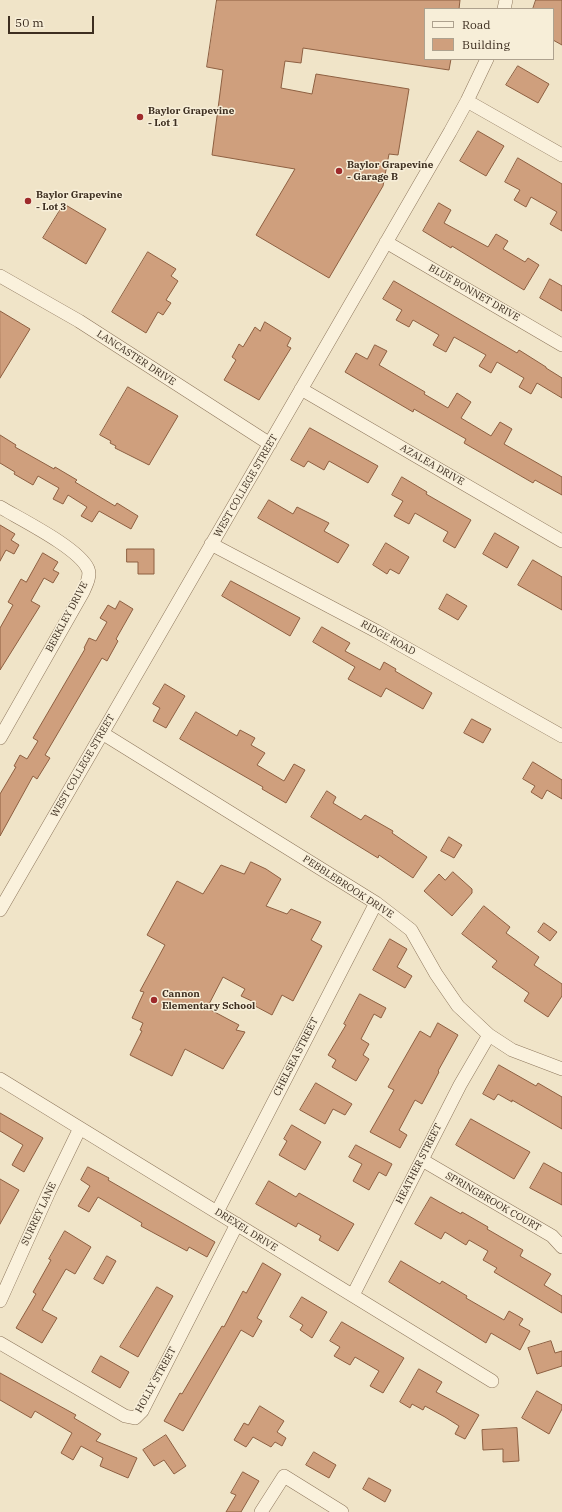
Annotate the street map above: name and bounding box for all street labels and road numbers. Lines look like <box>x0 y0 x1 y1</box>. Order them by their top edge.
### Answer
street label: BLUE BONNET DRIVE <box>426 262 522 324</box>
street label: LANCASTER DRIVE <box>94 328 178 388</box>
street label: WEST COLLEGE STREET <box>212 432 280 540</box>
street label: AZALEA DRIVE <box>398 442 466 488</box>
street label: BERKLEY DRIVE <box>43 580 91 654</box>
street label: RIDGE ROAD <box>359 618 417 658</box>
street label: WEST COLLEGE STREET <box>49 712 117 820</box>
street label: PEBBLEBROOK DRIVE <box>300 853 396 921</box>
street label: CHELSEA STREET <box>271 1016 321 1098</box>
street label: HEATHER STREET <box>394 1122 444 1206</box>
street label: SPRINGBROOK COURT <box>443 1170 543 1234</box>
street label: SURREY LANE <box>19 1180 59 1248</box>
street label: DREXEL DRIVE <box>212 1206 280 1254</box>
street label: HOLLY STREET <box>133 1345 179 1415</box>

